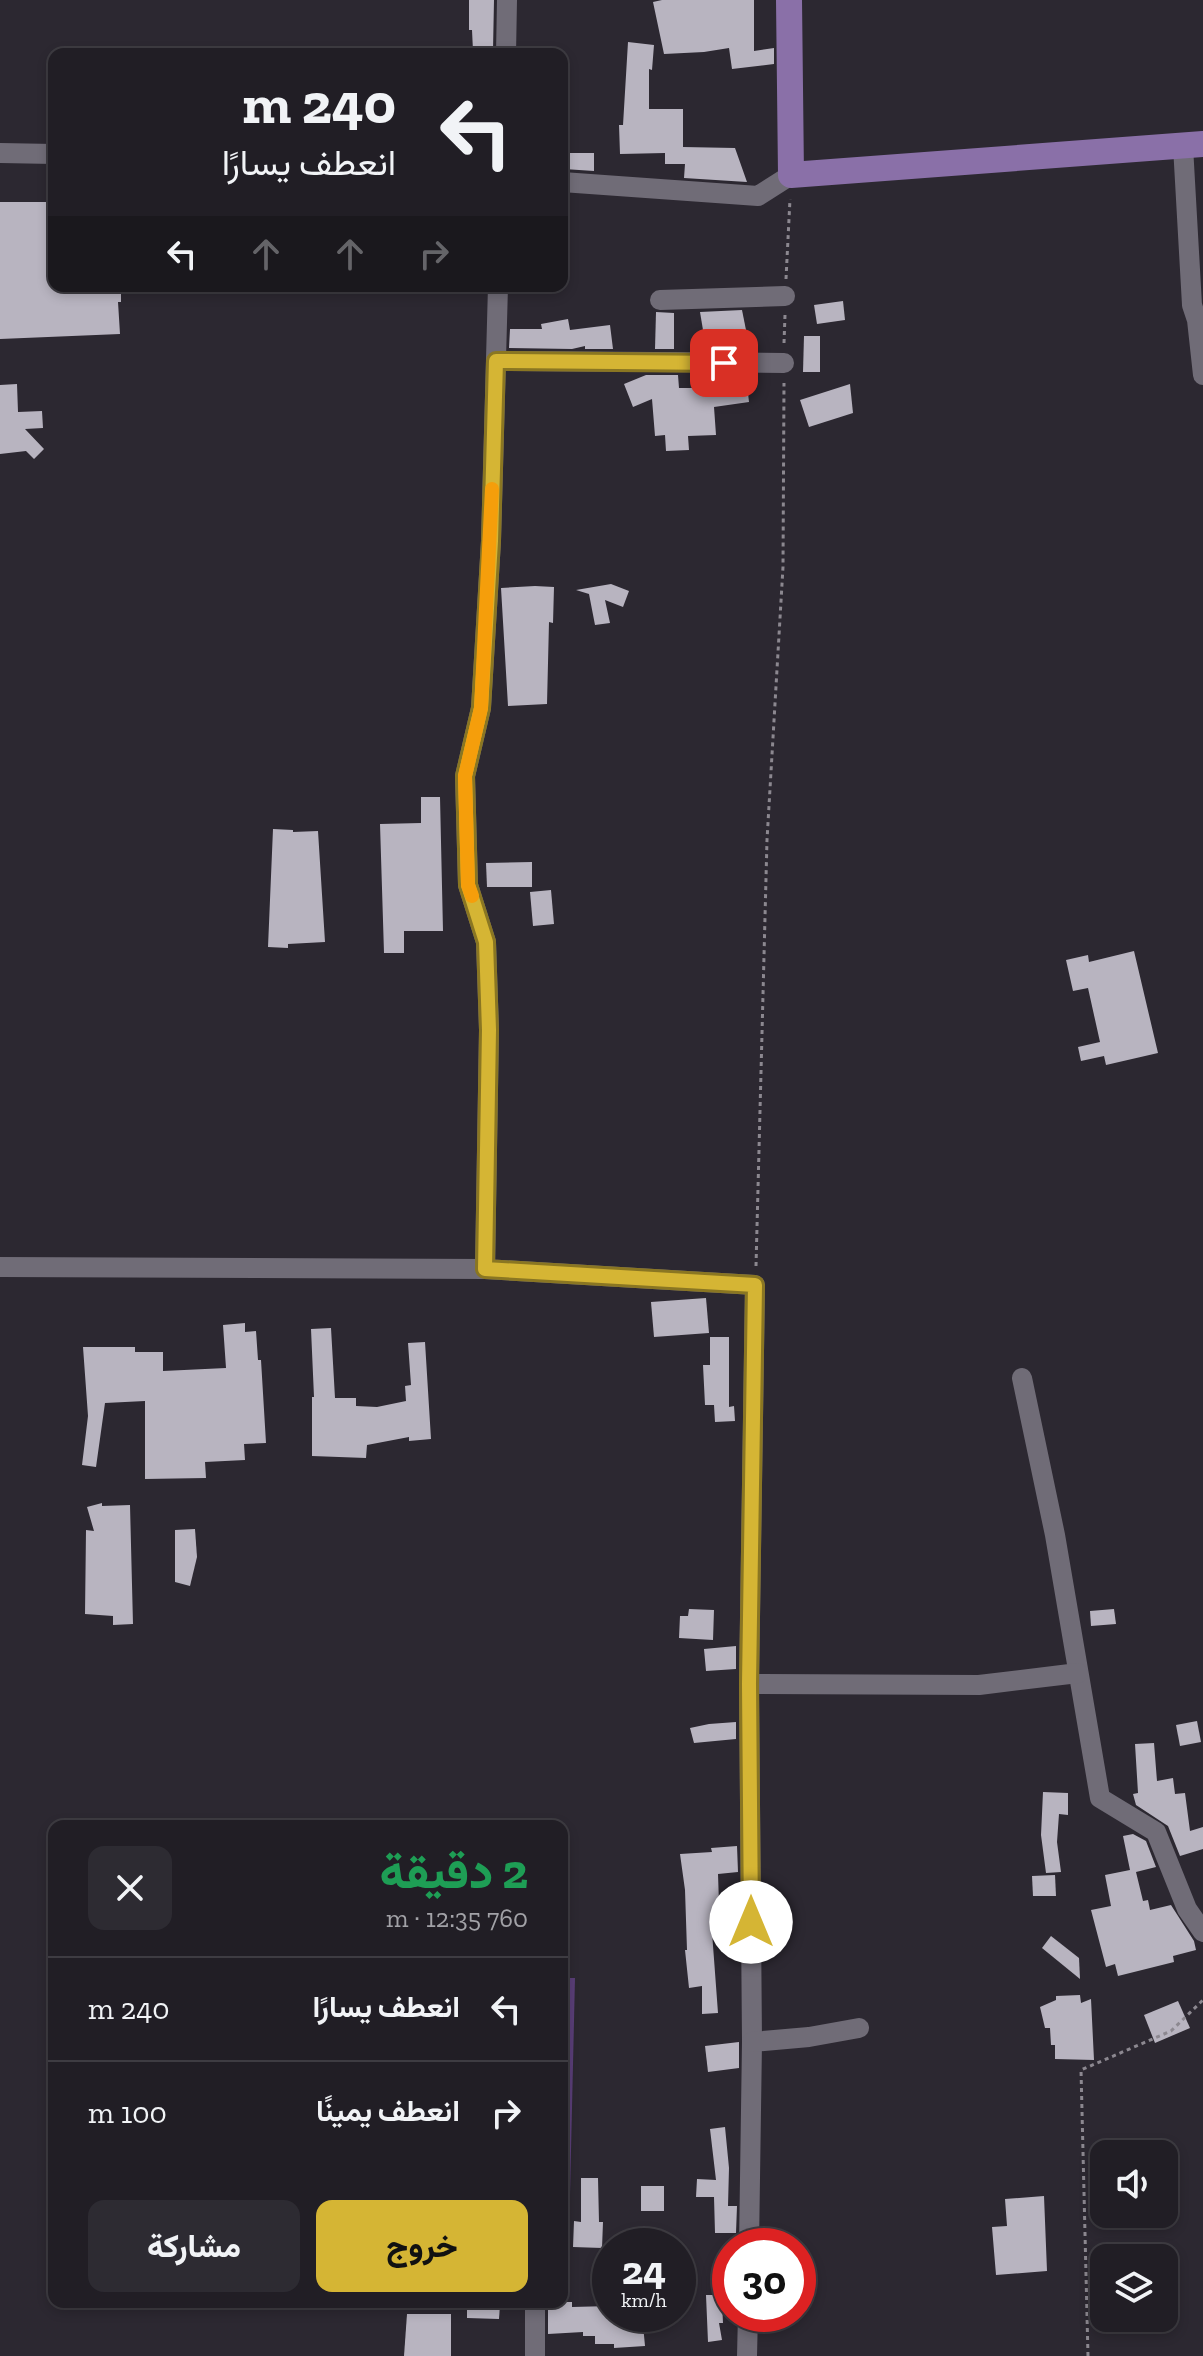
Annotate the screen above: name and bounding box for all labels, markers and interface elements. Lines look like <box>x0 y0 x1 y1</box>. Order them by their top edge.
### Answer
text: 240 m <box>242 70 396 137</box>
icon: left <box>424 80 528 184</box>
text: انعطف يسارًا <box>222 141 396 184</box>
icon: left <box>160 232 204 276</box>
icon: ahead <box>244 232 288 276</box>
icon: ahead <box>328 232 372 276</box>
icon: right <box>412 232 456 276</box>
pin <box>690 329 758 397</box>
icon: arrive <box>702 341 746 385</box>
text: 2 دقيقة <box>380 1843 528 1900</box>
button: close <box>88 1846 172 1930</box>
position arrow <box>709 1880 793 1964</box>
text: 760 m · 12:35 <box>386 1902 528 1934</box>
icon: left <box>484 1987 528 2031</box>
text: انعطف يسارًا <box>312 1989 460 2025</box>
text: 240 m <box>88 1991 170 2027</box>
icon: right <box>484 2091 528 2135</box>
text: انعطف يمينًا <box>316 2093 460 2129</box>
text: 100 m <box>88 2095 167 2131</box>
map controls <box>1090 2140 1178 2332</box>
button: sound <box>1090 2140 1178 2228</box>
button: مشاركة <box>88 2200 300 2292</box>
button: خروج <box>316 2200 528 2292</box>
speed limit sign: 30 <box>712 2228 816 2332</box>
button: layers <box>1090 2244 1178 2332</box>
text: 24 <box>622 2246 666 2294</box>
text: km/h <box>621 2288 667 2312</box>

